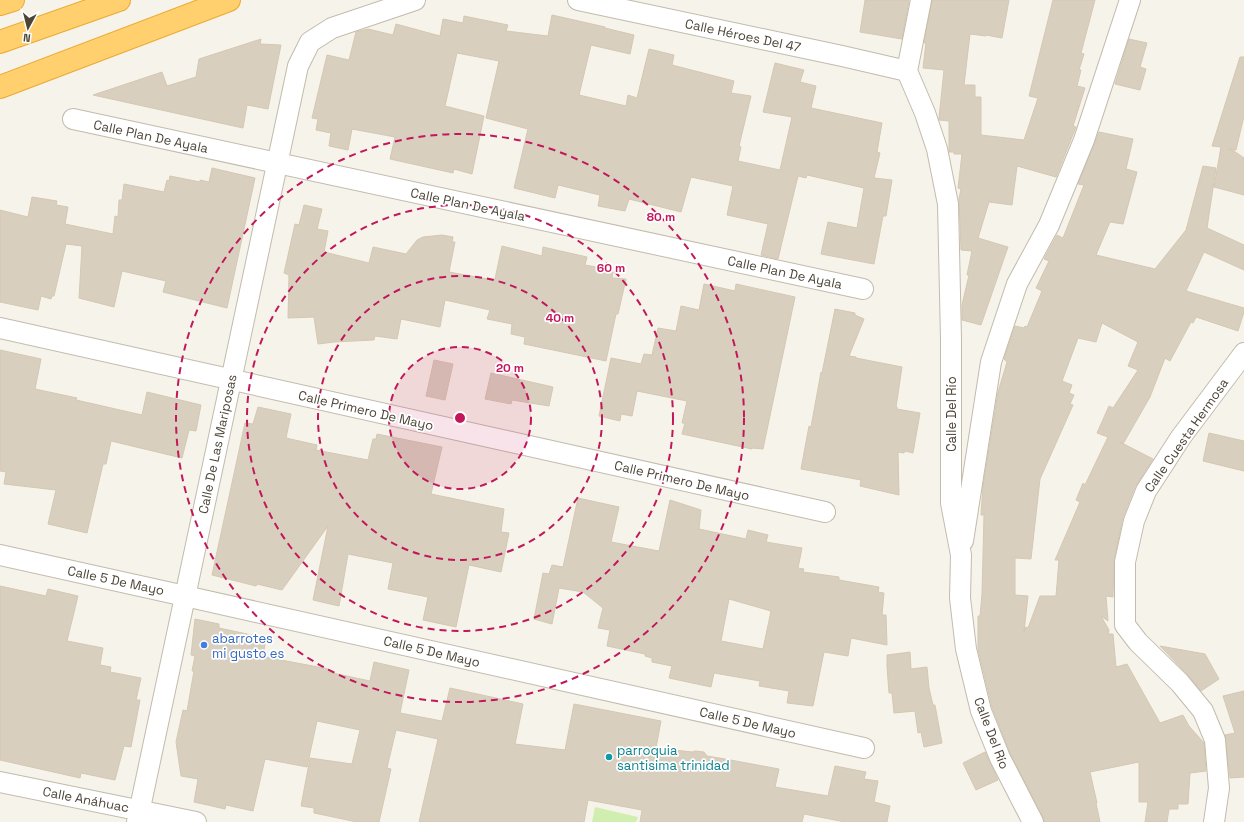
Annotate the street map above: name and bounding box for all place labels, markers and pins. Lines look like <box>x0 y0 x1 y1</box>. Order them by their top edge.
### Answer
centre of rings <box>453 411 467 425</box>
place label: abarrotes mi gusto es <box>212 630 285 662</box>
marker: abarrotes mi gusto es <box>199 640 209 650</box>
place label: parroquia santisima trinidad <box>617 742 730 774</box>
marker: parroquia santisima trinidad <box>604 752 614 762</box>

